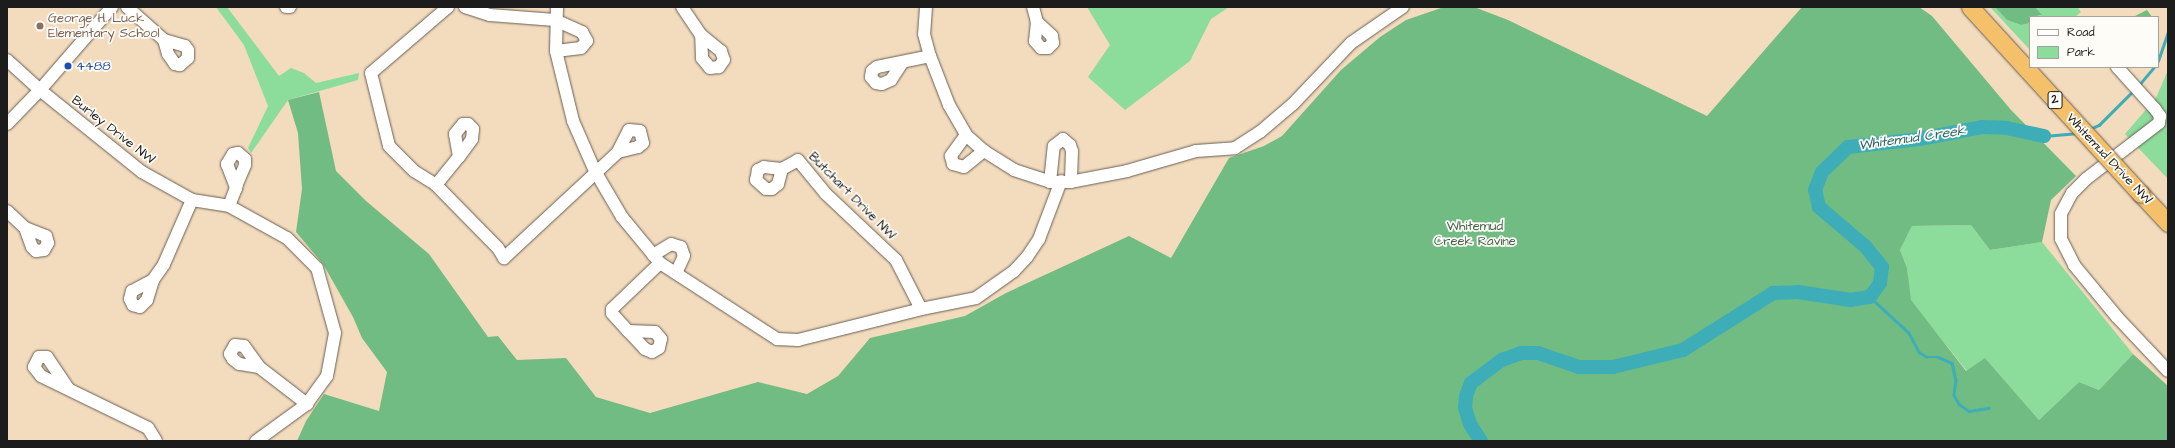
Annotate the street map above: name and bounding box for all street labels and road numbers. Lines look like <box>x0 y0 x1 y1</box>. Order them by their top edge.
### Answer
road number: 2 <box>2047 90 2063 110</box>
street label: Burley Drive NW <box>68 93 158 167</box>
street label: Whitemud Drive NW <box>2063 110 2155 208</box>
street label: Butchart Drive NW <box>805 149 899 243</box>

